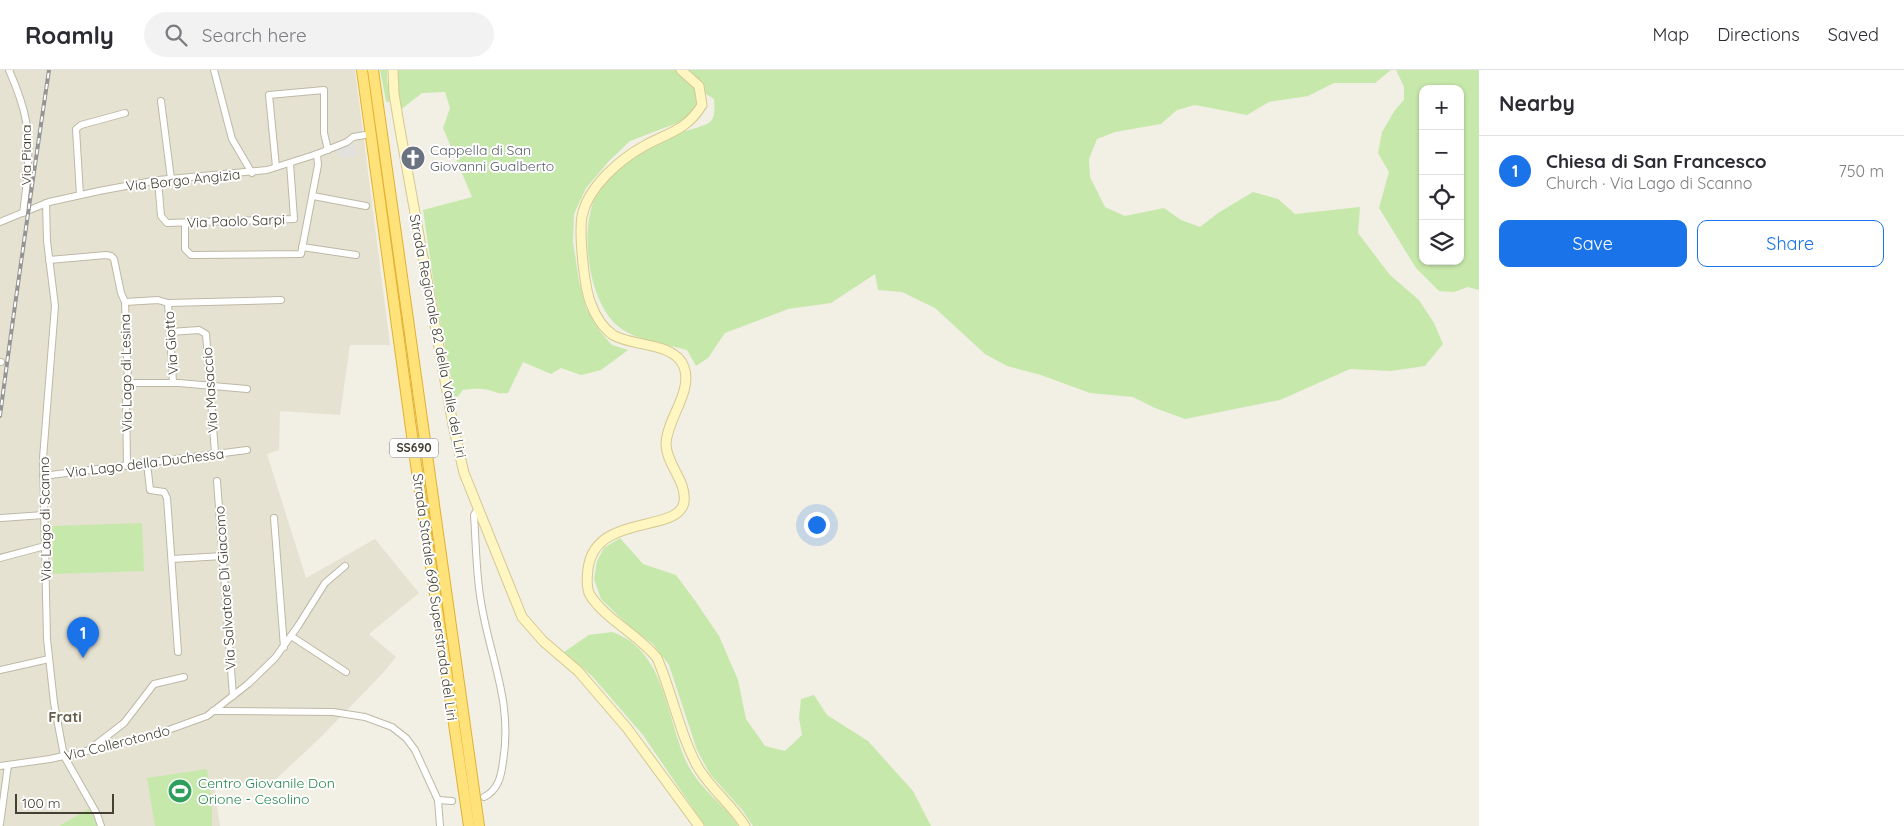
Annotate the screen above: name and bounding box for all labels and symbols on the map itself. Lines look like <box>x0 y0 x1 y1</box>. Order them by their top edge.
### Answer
street label: Via Piana <box>17 124 35 186</box>
place label: Cappella di San Giovanni Gualberto <box>430 141 554 175</box>
church icon: Cappella di San Giovanni Gualberto <box>400 145 426 171</box>
street label: Via Borgo Angizia <box>125 165 241 195</box>
street label: Via Paolo Sarpi <box>187 210 285 232</box>
street label: Strada Regionale 82 della Valle del Liri <box>406 213 470 459</box>
street label: Via Giotto <box>160 311 182 375</box>
street label: Via Lago di Lesina <box>116 314 136 432</box>
street label: Via Masaccio <box>198 347 222 433</box>
road number: SS690 <box>390 438 438 458</box>
street label: Via Lago della Duchessa <box>65 444 225 482</box>
street label: Via Lago di Scanno <box>35 456 55 582</box>
street label: Strada Statale 690 Superstrada del Liri <box>409 472 461 722</box>
street label: Via Salvatore Di Giacomo <box>210 505 240 671</box>
your location <box>804 512 830 538</box>
pin: 1 <box>67 617 99 658</box>
district label: Frati <box>48 707 82 726</box>
street label: Via Collerotondo <box>62 721 172 765</box>
place label: Centro Giovanile Don Orione - Cesolino <box>198 774 335 808</box>
sports icon: Centro Giovanile Don Orione - Cesolino <box>167 778 193 804</box>
scale bar <box>15 791 114 814</box>

